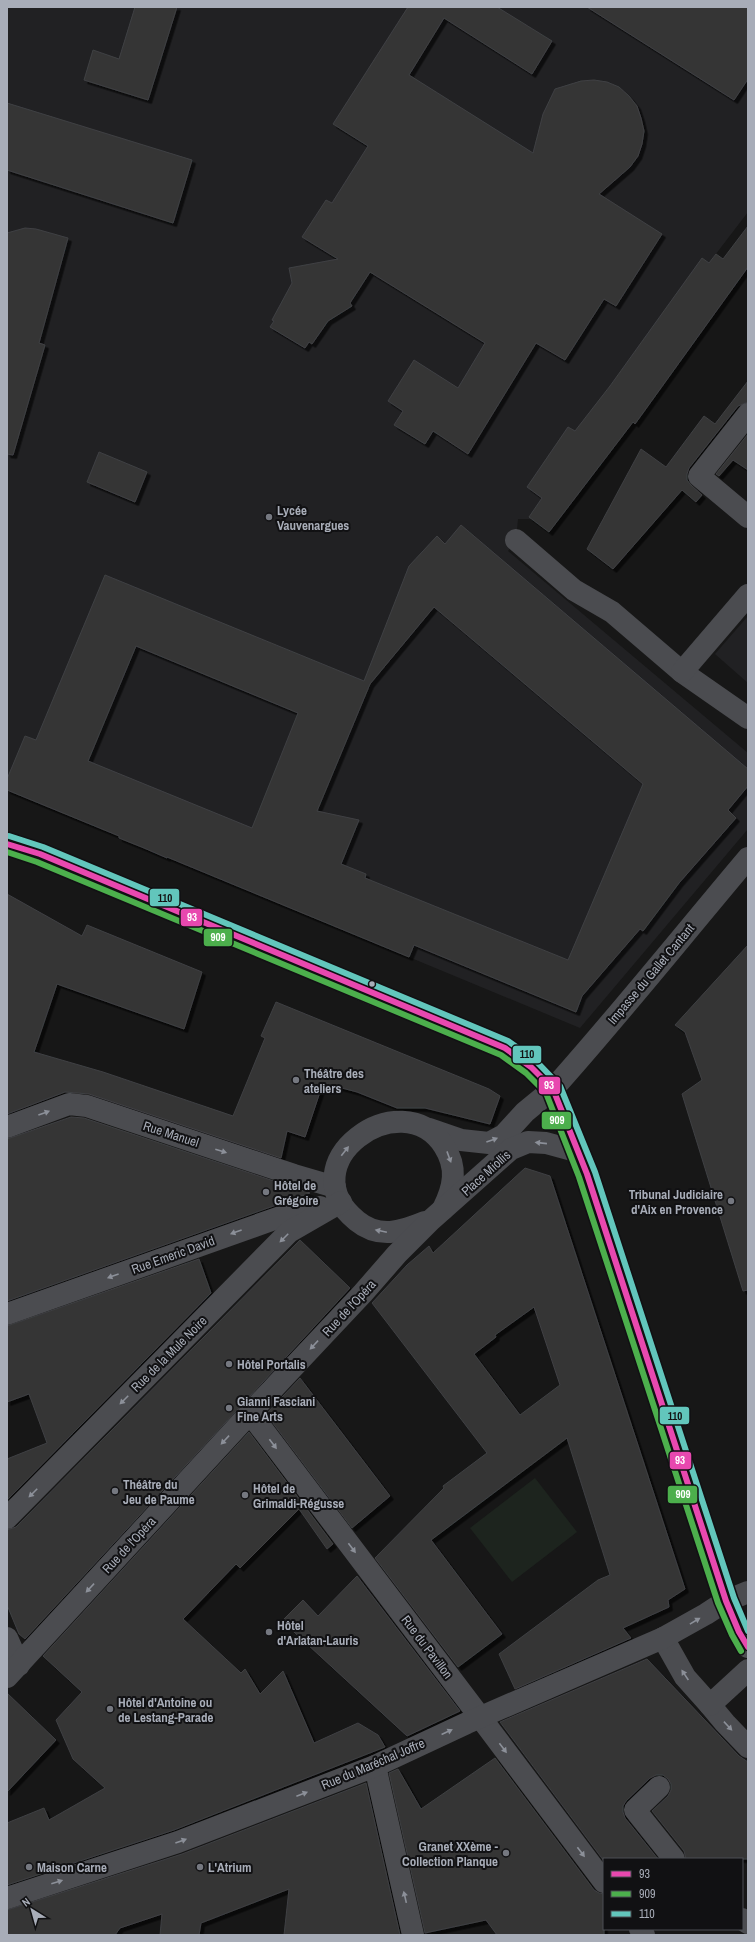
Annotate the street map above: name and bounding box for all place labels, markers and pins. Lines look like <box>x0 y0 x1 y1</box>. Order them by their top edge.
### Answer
place label: Lycée Vauvenargues <box>277 502 349 534</box>
marker: Lycée Vauvenargues <box>264 512 274 522</box>
unlabelled marker <box>367 979 377 989</box>
place label: Théâtre des ateliers <box>304 1065 364 1097</box>
marker: Théâtre des ateliers <box>291 1075 301 1085</box>
place label: Hôtel de Grégoire <box>274 1177 319 1209</box>
place label: Tribunal Judiciaire d'Aix en Provence <box>629 1186 723 1218</box>
marker: Hôtel de Grégoire <box>261 1187 271 1197</box>
marker: Tribunal Judiciaire d'Aix en Provence <box>726 1196 736 1206</box>
place label: Hôtel Portalis <box>237 1356 306 1373</box>
marker: Hôtel Portalis <box>224 1359 234 1369</box>
place label: Gianni Fasciani Fine Arts <box>237 1393 315 1425</box>
marker: Gianni Fasciani Fine Arts <box>224 1403 234 1413</box>
place label: Théâtre du Jeu de Paume <box>123 1476 195 1508</box>
place label: Hôtel de Grimaldi-Régusse <box>253 1480 344 1512</box>
marker: Théâtre du Jeu de Paume <box>110 1486 120 1496</box>
marker: Hôtel de Grimaldi-Régusse <box>240 1490 250 1500</box>
place label: Hôtel d'Arlatan-Lauris <box>277 1617 358 1649</box>
marker: Hôtel d'Arlatan-Lauris <box>264 1627 274 1637</box>
place label: Hôtel d'Antoine ou de Lestang-Parade <box>118 1694 213 1726</box>
marker: Hôtel d'Antoine ou de Lestang-Parade <box>105 1704 115 1714</box>
place label: Granet XXème - Collection Planque <box>402 1838 498 1870</box>
marker: Granet XXème - Collection Planque <box>501 1848 511 1858</box>
place label: Maison Carne <box>37 1859 107 1876</box>
place label: L'Atrium <box>208 1859 251 1876</box>
marker: Maison Carne <box>24 1862 34 1872</box>
marker: L'Atrium <box>195 1862 205 1872</box>

